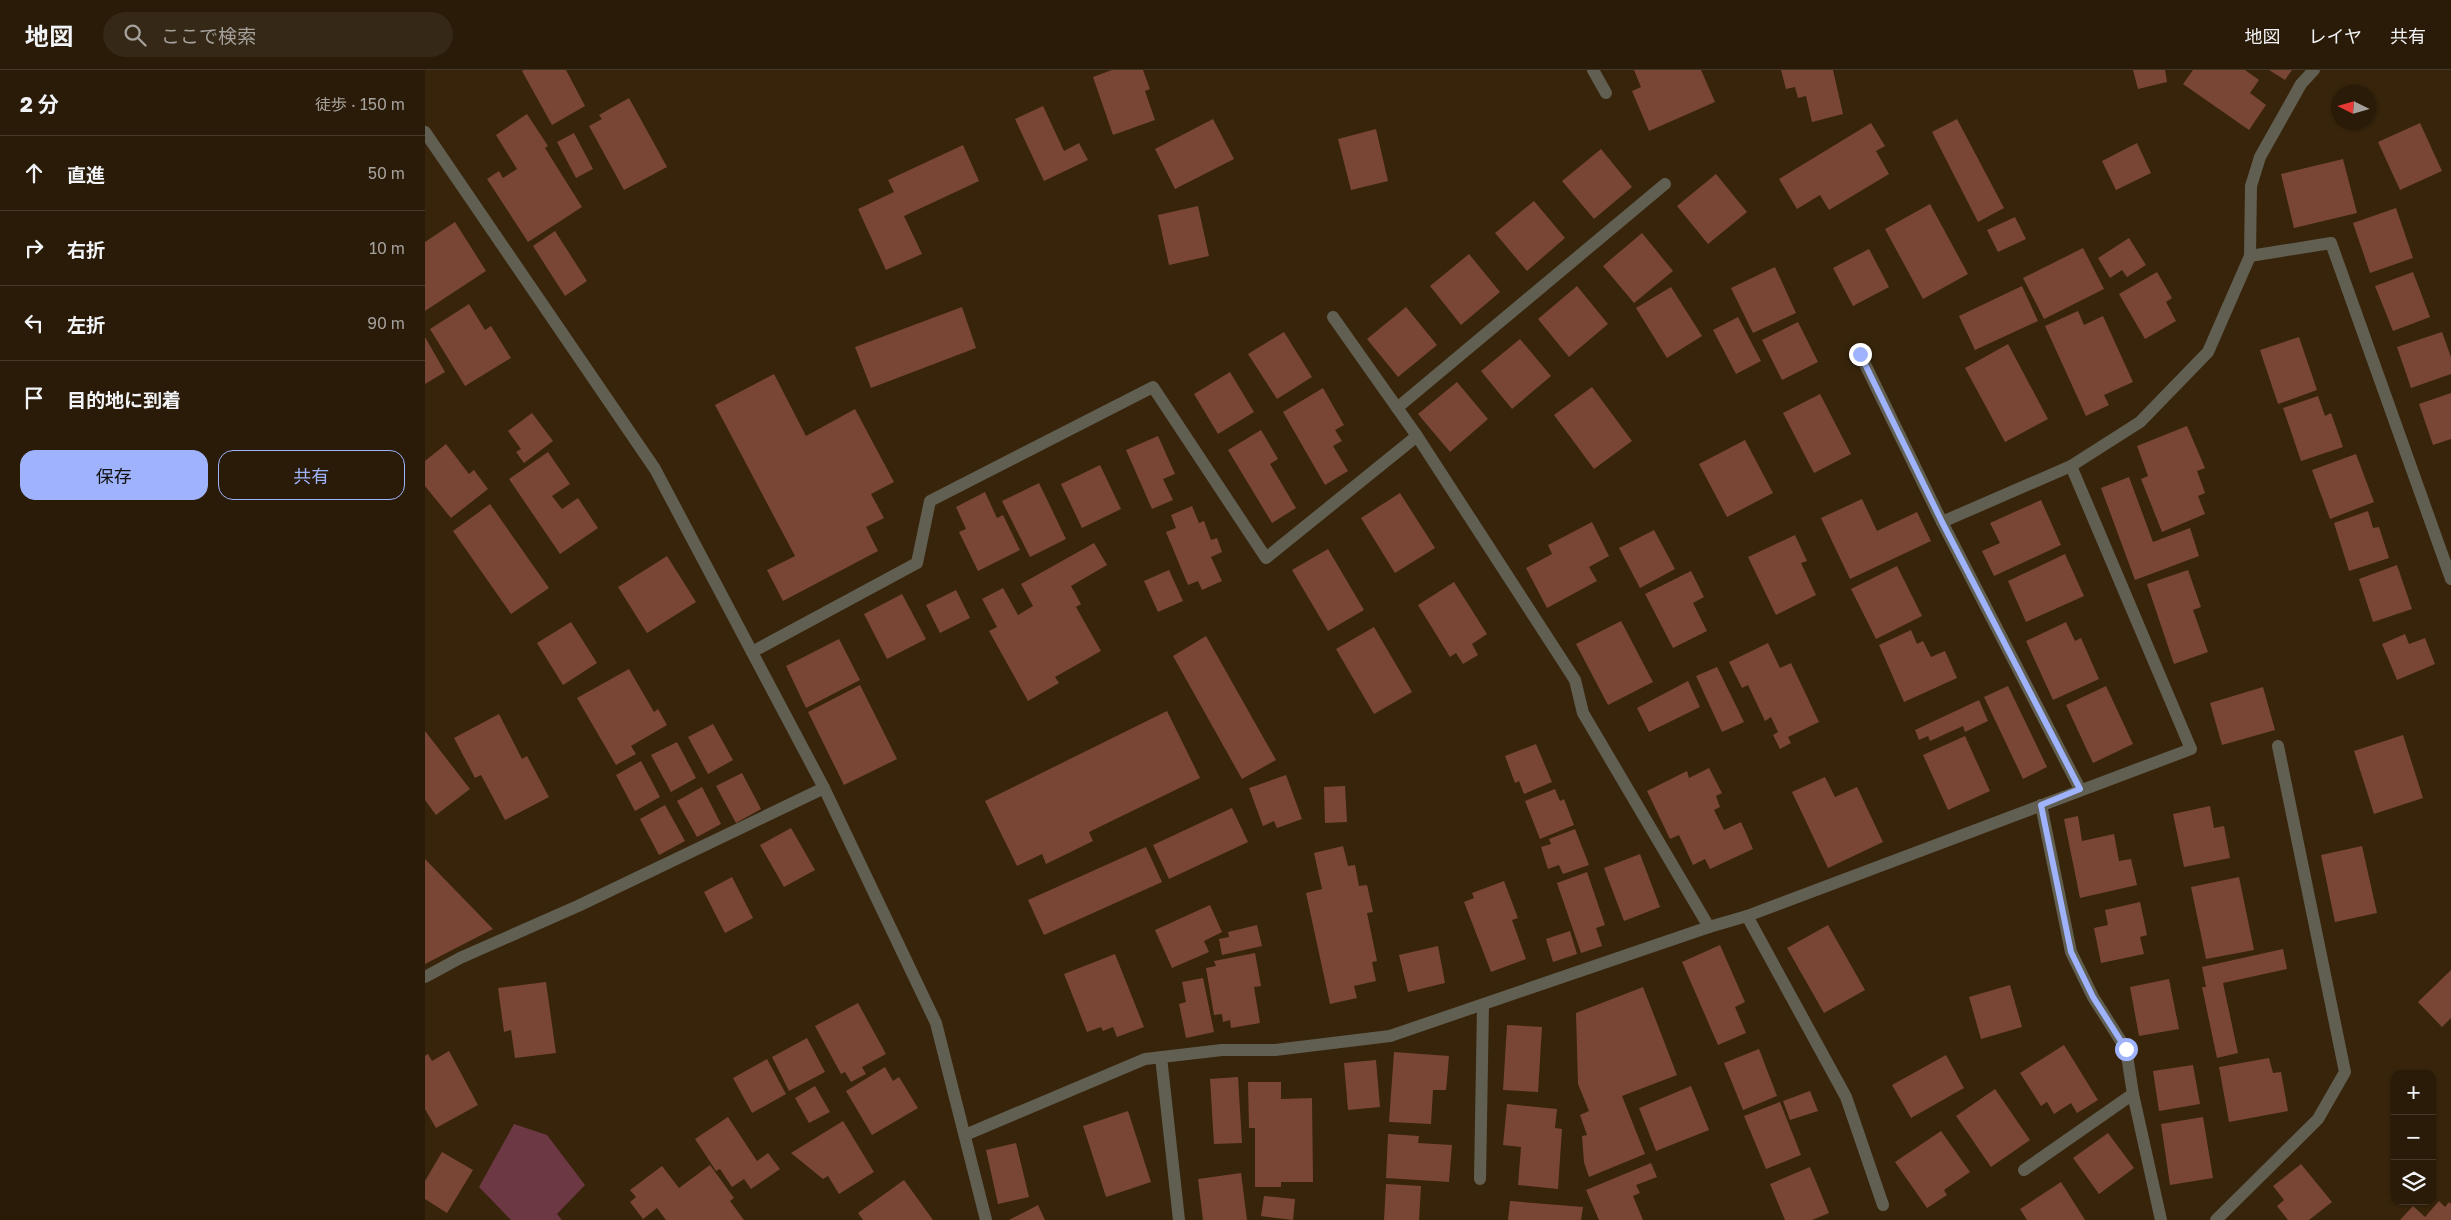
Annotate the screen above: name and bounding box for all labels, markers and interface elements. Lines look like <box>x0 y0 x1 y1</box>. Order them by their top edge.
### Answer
search box <box>103 12 453 57</box>
text: 地図 <box>25 21 73 50</box>
icon: search <box>121 21 149 49</box>
text: ここで検索 <box>161 24 256 47</box>
text: 地図 <box>2245 25 2281 47</box>
text: レイヤ <box>2309 25 2362 47</box>
text: 共有 <box>2390 25 2426 47</box>
north arrow <box>2331 85 2376 130</box>
text: 2 分 <box>20 91 59 117</box>
text: 徒歩 · 150 m <box>315 94 405 114</box>
icon: ahead <box>20 159 48 187</box>
text: 直進 <box>67 163 105 186</box>
text: 50 m <box>368 163 405 183</box>
icon: right <box>20 234 48 262</box>
text: 右折 <box>67 238 105 261</box>
text: 10 m <box>369 238 405 258</box>
icon: left <box>20 309 48 337</box>
text: 左折 <box>67 313 105 336</box>
text: 90 m <box>367 313 405 333</box>
route end <box>1849 343 1872 366</box>
icon: arrive <box>20 384 48 412</box>
text: 目的地に到着 <box>67 388 181 411</box>
button: 保存 <box>20 450 208 500</box>
button: 共有 <box>218 450 405 500</box>
route start <box>2115 1038 2138 1061</box>
map controls <box>2391 1070 2436 1205</box>
button: + <box>2391 1070 2436 1115</box>
button: − <box>2391 1115 2436 1160</box>
button: layers <box>2391 1160 2436 1205</box>

